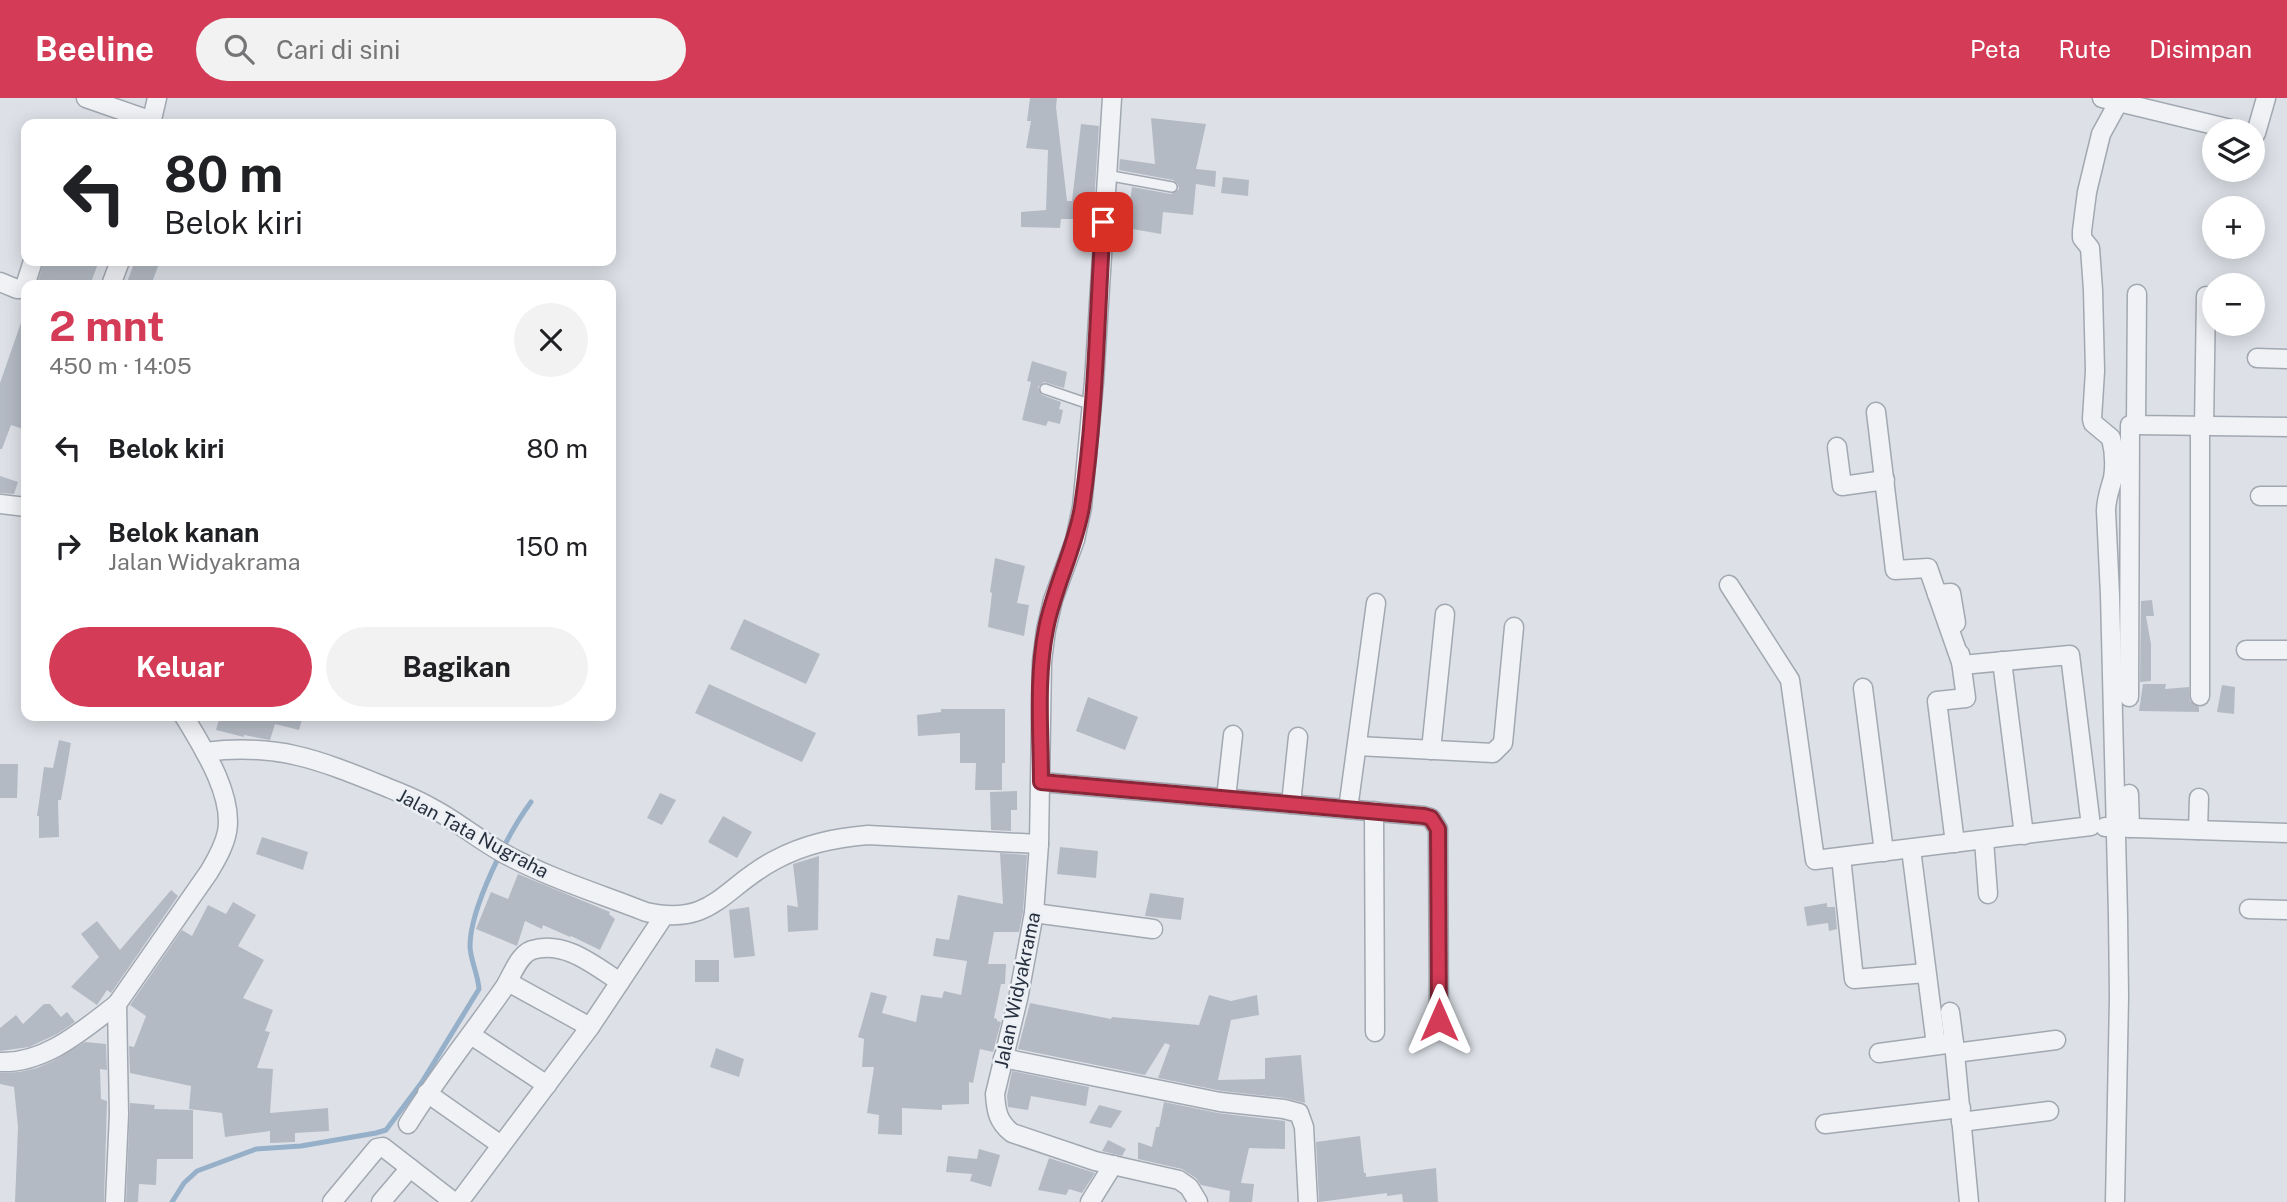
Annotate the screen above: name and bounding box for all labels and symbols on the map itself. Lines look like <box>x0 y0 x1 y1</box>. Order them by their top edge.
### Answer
pin <box>1073 192 1133 252</box>
street label: Jalan Tata Nugraha <box>393 784 553 882</box>
street label: Jalan Widyakrama <box>990 910 1044 1070</box>
position arrow <box>1402 983 1476 1057</box>

